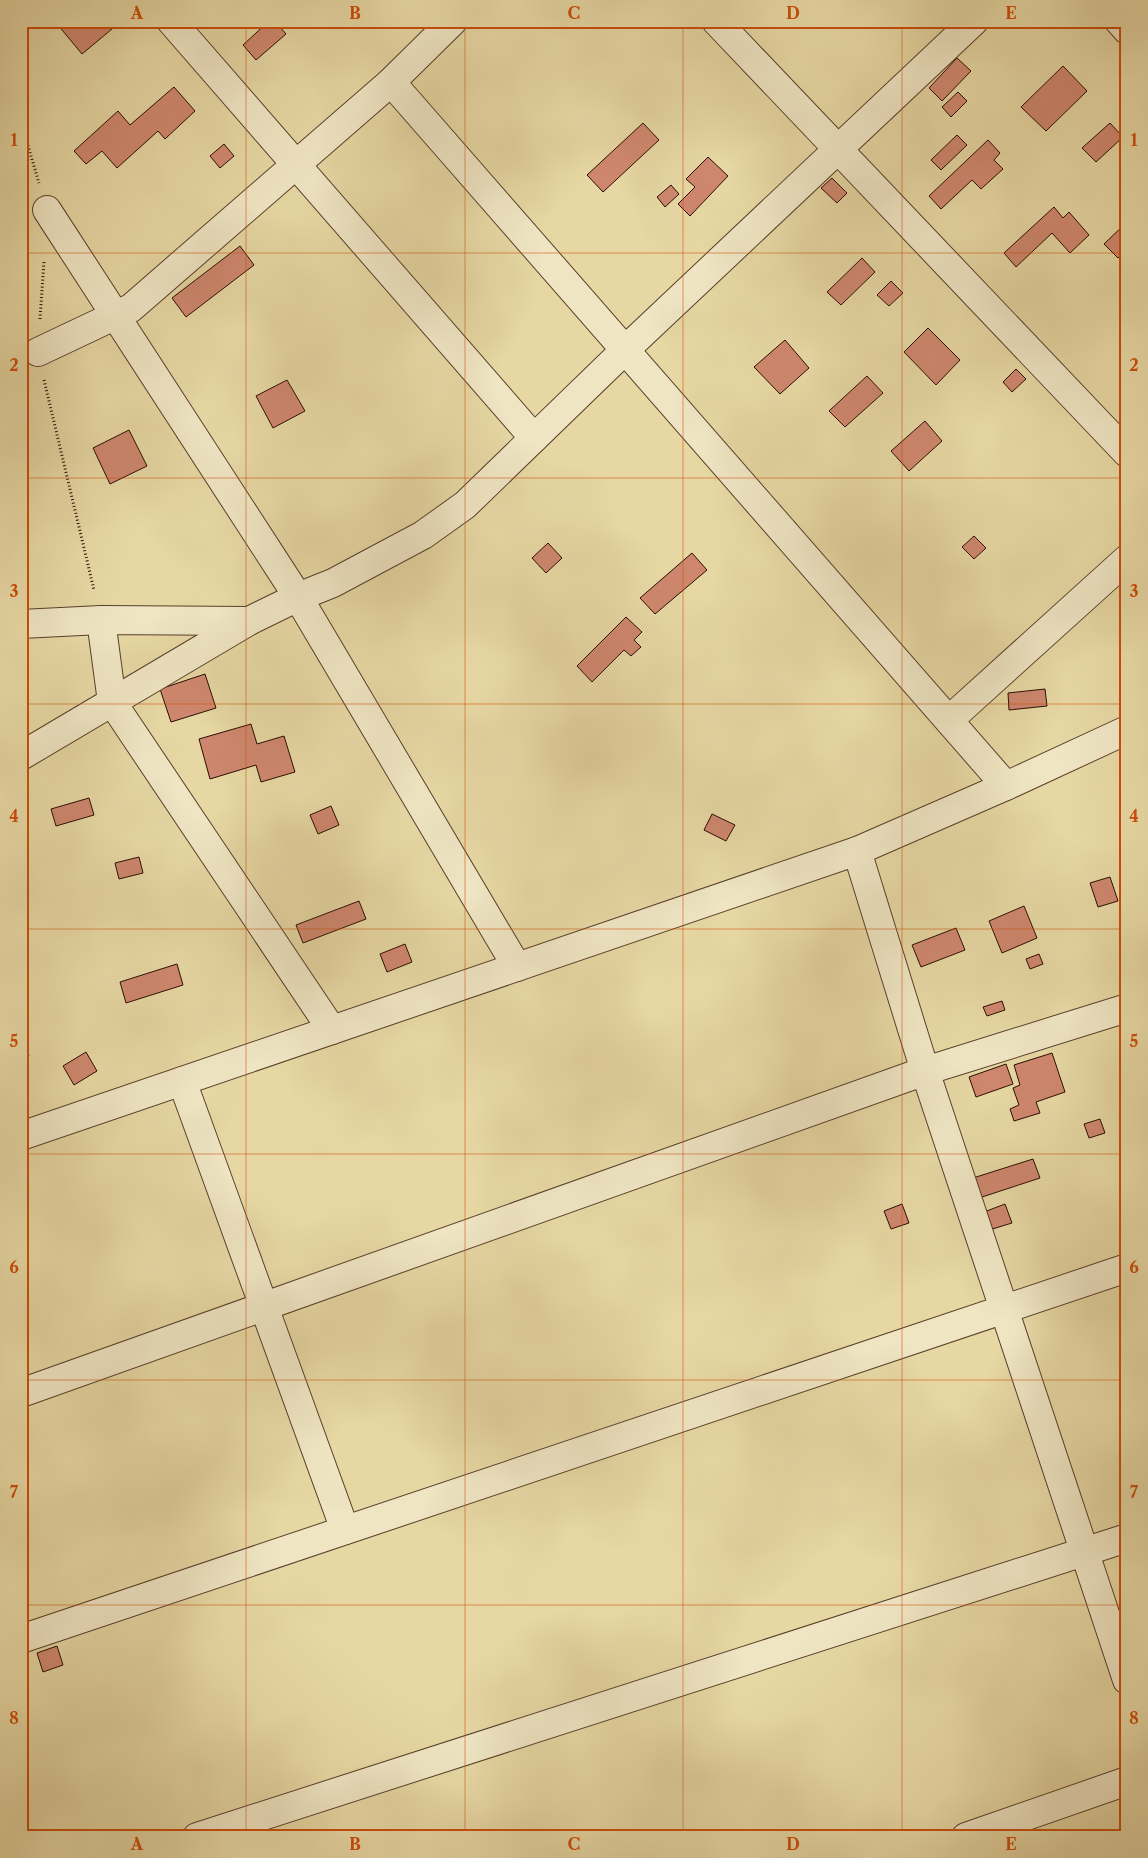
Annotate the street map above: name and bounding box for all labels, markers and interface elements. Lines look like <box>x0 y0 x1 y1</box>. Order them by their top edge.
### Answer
text: A <box>130 3 144 23</box>
text: B <box>349 3 361 23</box>
text: C <box>568 3 580 23</box>
text: D <box>786 3 800 23</box>
text: E <box>1005 3 1017 23</box>
text: 1 <box>10 130 18 150</box>
text: 1 <box>1130 130 1138 150</box>
text: 2 <box>9 355 19 375</box>
text: 2 <box>1129 355 1139 375</box>
text: 3 <box>9 581 19 601</box>
text: 3 <box>1129 581 1139 601</box>
text: 4 <box>9 806 19 826</box>
text: 4 <box>1129 806 1139 826</box>
text: 5 <box>10 1031 19 1051</box>
text: 5 <box>1130 1031 1139 1051</box>
text: 6 <box>9 1257 19 1277</box>
text: 6 <box>1129 1257 1139 1277</box>
text: 7 <box>10 1482 19 1502</box>
text: 7 <box>1130 1482 1139 1502</box>
text: 8 <box>9 1708 19 1728</box>
text: 8 <box>1129 1708 1139 1728</box>
text: A <box>130 1834 144 1854</box>
text: B <box>349 1834 361 1854</box>
text: C <box>568 1834 580 1854</box>
text: D <box>786 1834 800 1854</box>
text: E <box>1005 1834 1017 1854</box>

